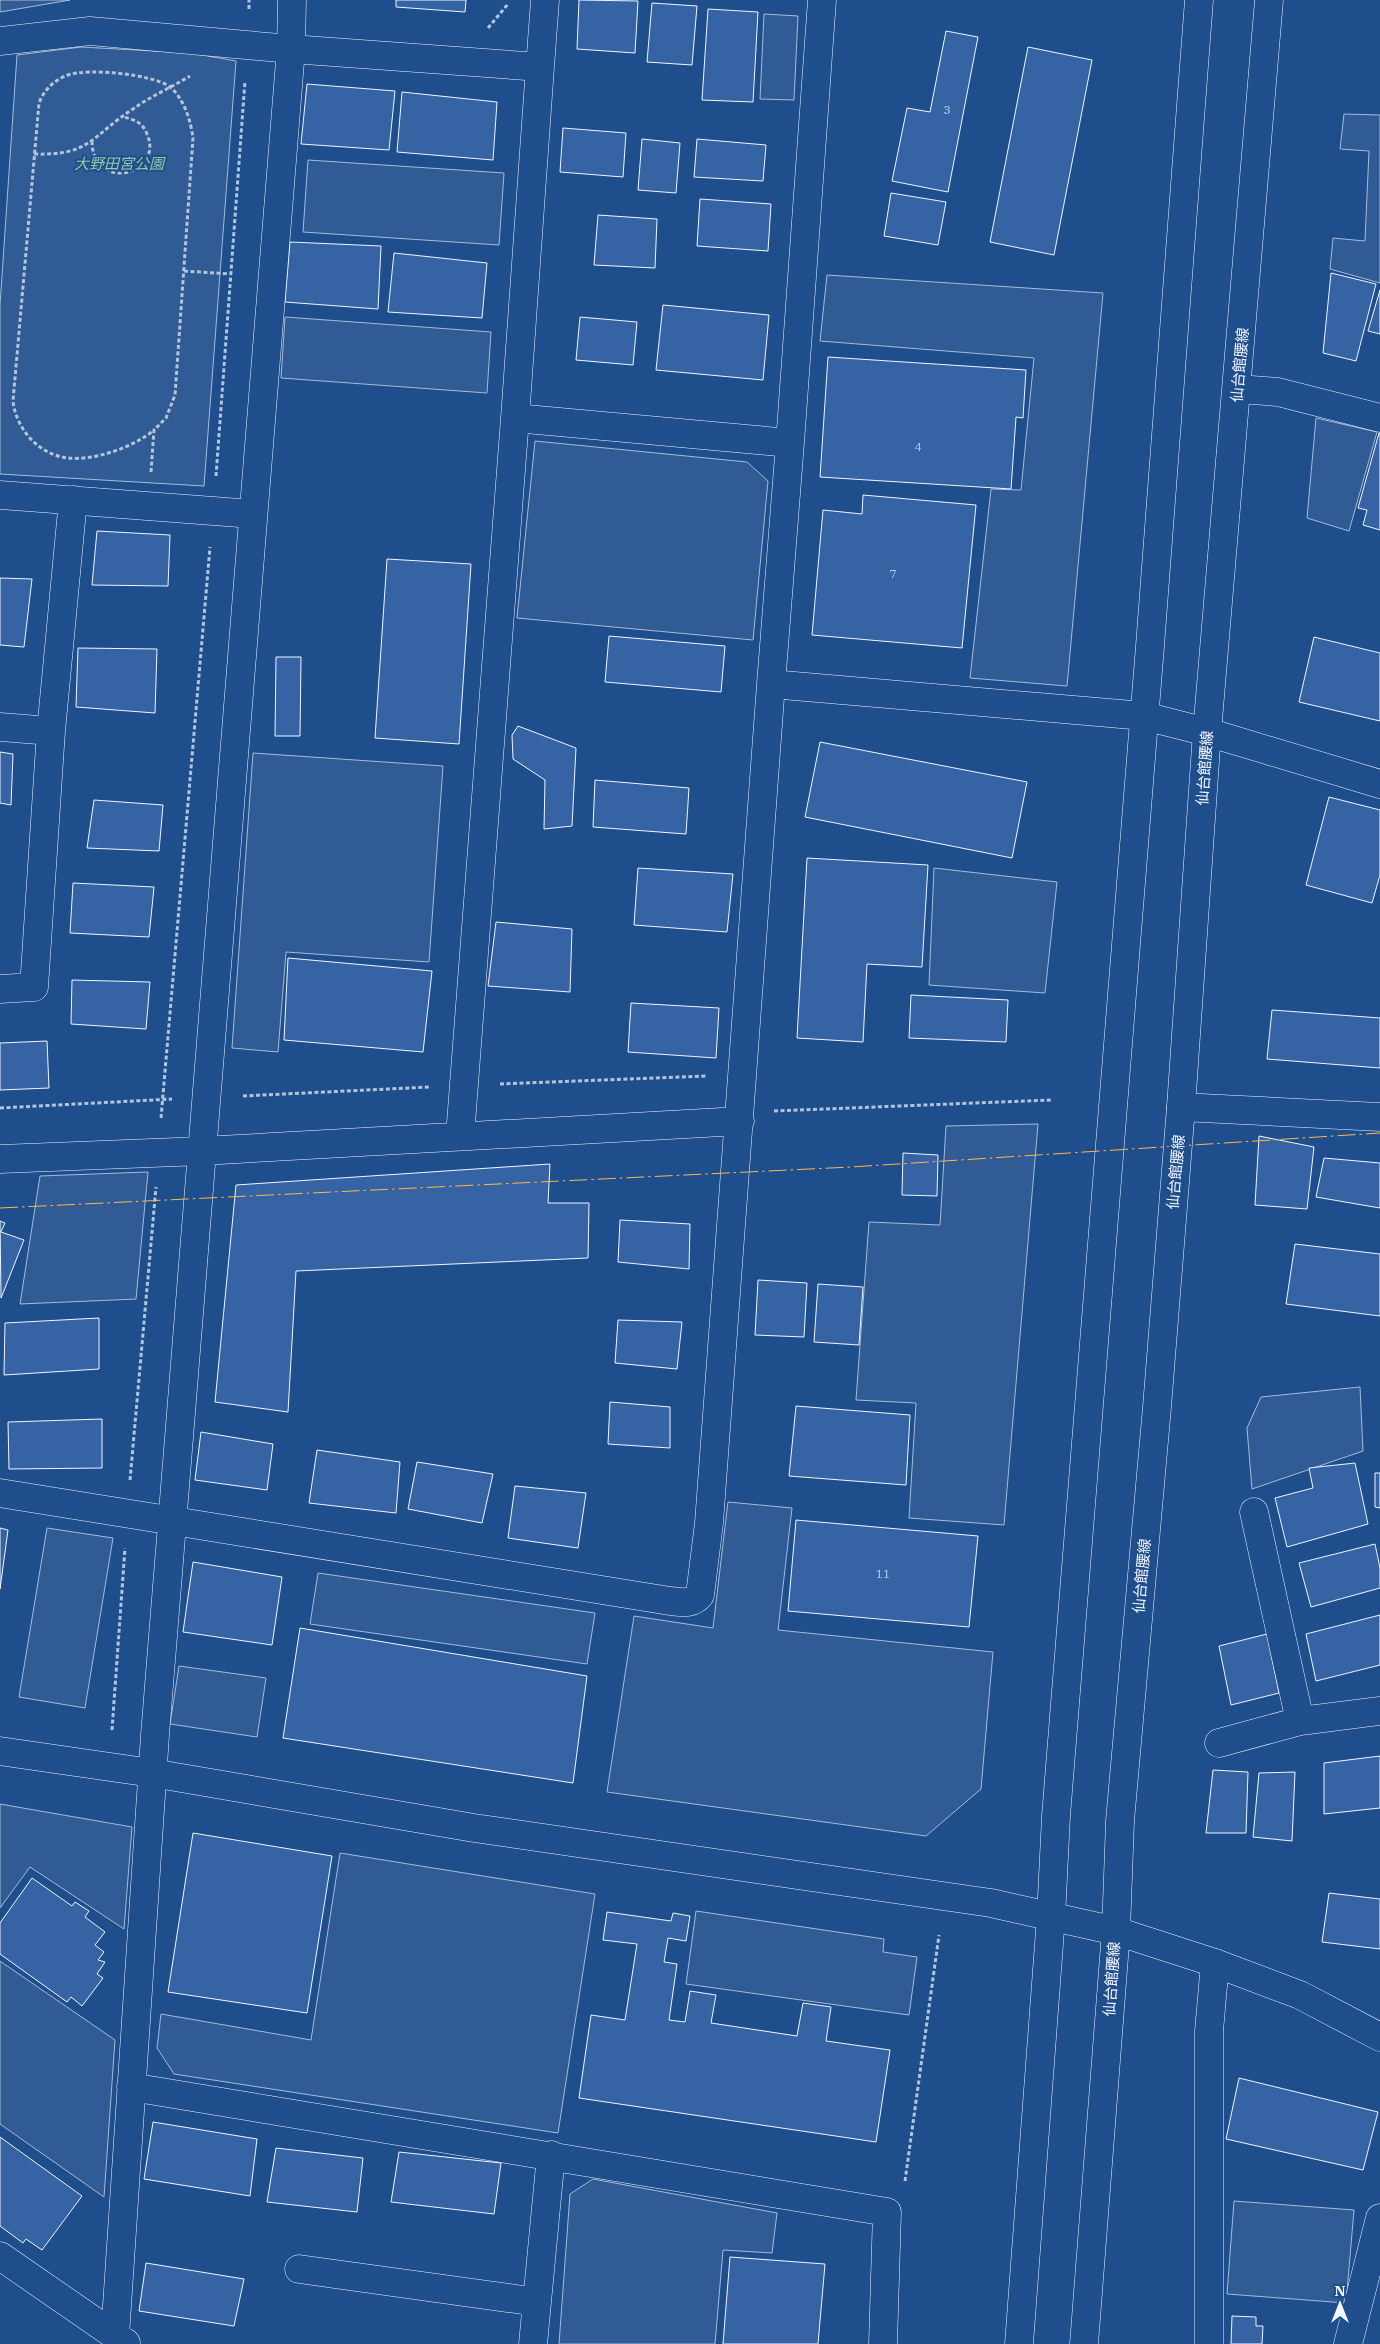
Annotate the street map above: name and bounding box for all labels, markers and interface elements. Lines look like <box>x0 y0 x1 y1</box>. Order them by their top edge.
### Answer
house number: 3 <box>943 102 951 117</box>
park label: 大野田宮公園 <box>74 154 166 173</box>
street label: 仙台館腰線 <box>1227 327 1252 403</box>
house number: 4 <box>914 439 922 454</box>
house number: 7 <box>889 566 897 581</box>
street label: 仙台館腰線 <box>1192 730 1217 806</box>
street label: 仙台館腰線 <box>1163 1134 1188 1210</box>
street label: 仙台館腰線 <box>1129 1538 1154 1614</box>
house number: 11 <box>876 1566 890 1581</box>
street label: 仙台館腰線 <box>1099 1941 1124 2017</box>
north arrow <box>1315 2279 1365 2329</box>
text: N <box>1334 2282 1346 2300</box>

